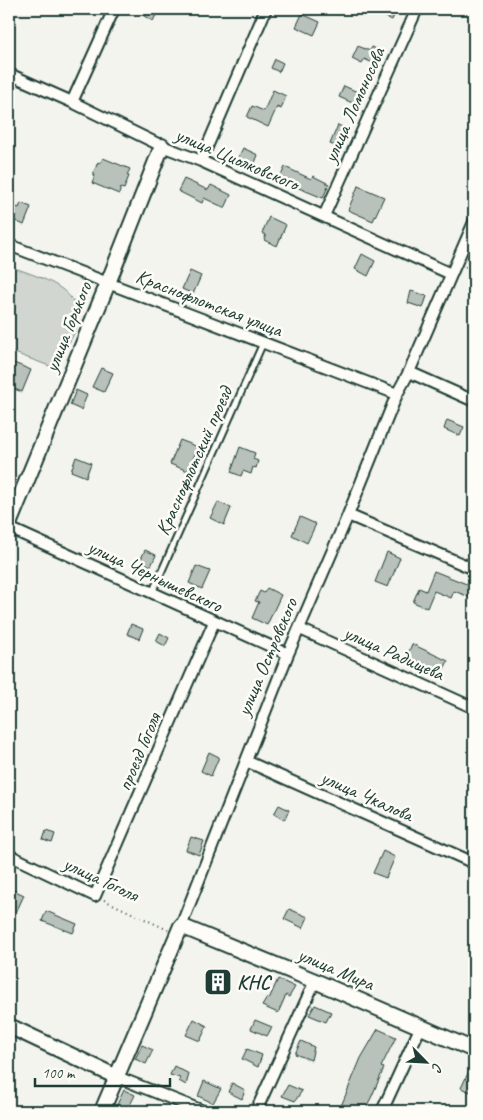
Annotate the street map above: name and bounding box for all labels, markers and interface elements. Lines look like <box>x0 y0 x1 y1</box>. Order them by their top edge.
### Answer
street label: улица Ломоносова <box>317 42 391 167</box>
street label: улица Циолковского <box>171 121 304 197</box>
street label: Краснофлотская улица <box>132 264 288 343</box>
street label: улица Горького <box>38 277 98 377</box>
street label: Краснофлотский проезд <box>150 381 239 539</box>
street label: улица Чернышевского <box>83 534 227 618</box>
street label: улица Островского <box>231 594 303 720</box>
street label: улица Радищева <box>339 619 449 687</box>
street label: проезд Гоголя <box>111 708 167 795</box>
street label: улица Чкалова <box>316 764 419 828</box>
street label: улица Гоголя <box>59 850 144 908</box>
street label: улица Мира <box>293 941 380 997</box>
building icon: КНС <box>203 967 233 997</box>
place label: КНС <box>237 970 273 995</box>
north arrow <box>400 1038 450 1088</box>
scale bar <box>35 1055 170 1087</box>
text: С <box>427 1060 447 1076</box>
text: 100 m <box>42 1064 76 1083</box>

